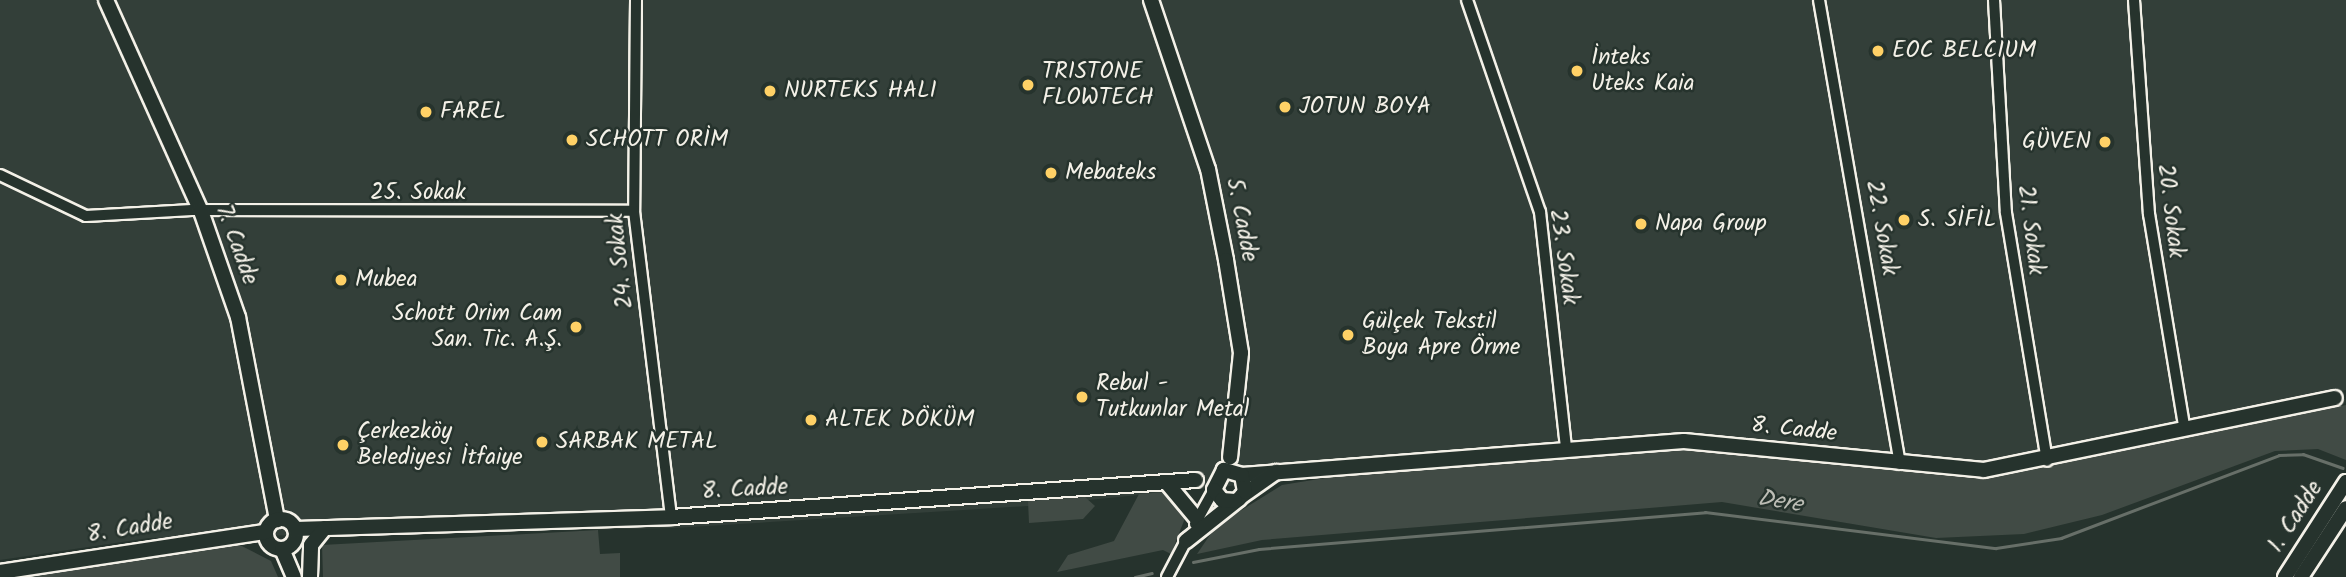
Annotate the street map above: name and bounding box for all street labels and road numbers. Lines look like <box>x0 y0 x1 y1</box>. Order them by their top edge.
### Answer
street label: 20. Sokak <box>2151 162 2189 260</box>
street label: 5. Cadde <box>1219 176 1263 264</box>
street label: 22. Sokak <box>1859 178 1903 278</box>
street label: 25. Sokak <box>370 179 466 207</box>
street label: 21. Sokak <box>2011 184 2049 276</box>
street label: 7. Cadde <box>209 201 263 289</box>
street label: 23. Sokak <box>1543 207 1583 307</box>
street label: 24. Sokak <box>602 212 640 310</box>
street label: 8. Cadde <box>1750 412 1838 448</box>
street label: 8. Cadde <box>701 474 789 506</box>
street label: 1. Cadde <box>2263 476 2329 558</box>
street label: 8. Cadde <box>85 509 175 549</box>

